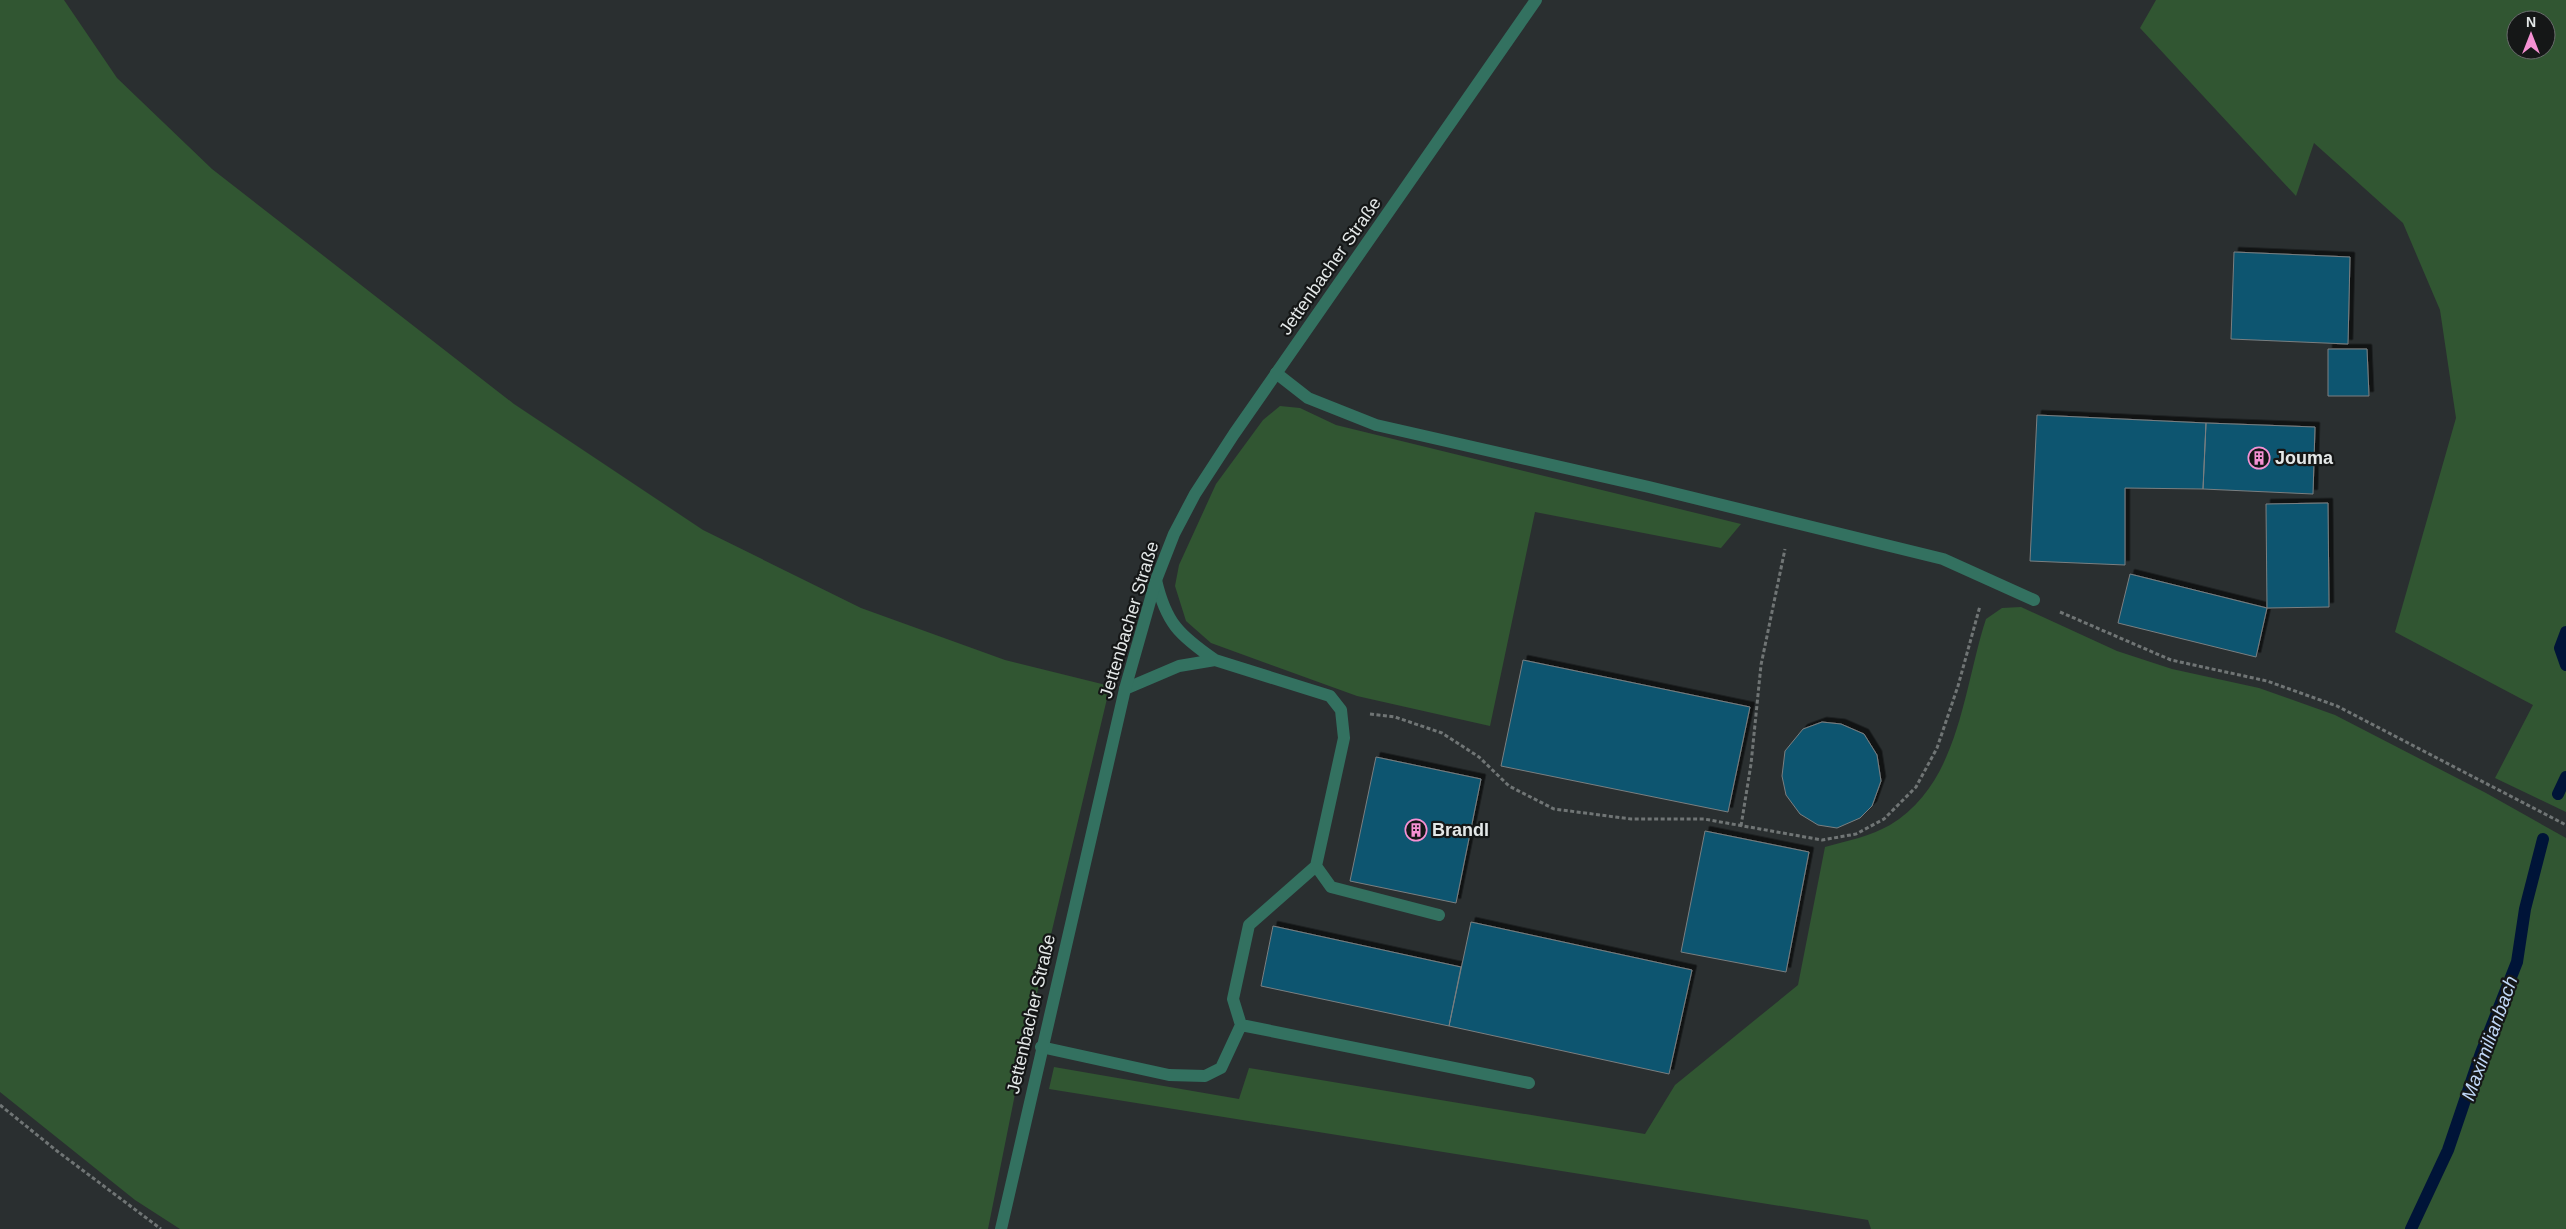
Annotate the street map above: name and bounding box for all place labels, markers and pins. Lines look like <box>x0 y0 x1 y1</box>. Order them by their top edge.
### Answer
building icon: Jouma <box>2247 446 2271 470</box>
place label: Jouma <box>2275 448 2334 468</box>
building icon: Brandl <box>1404 818 1428 842</box>
place label: Brandl <box>1432 820 1489 840</box>

